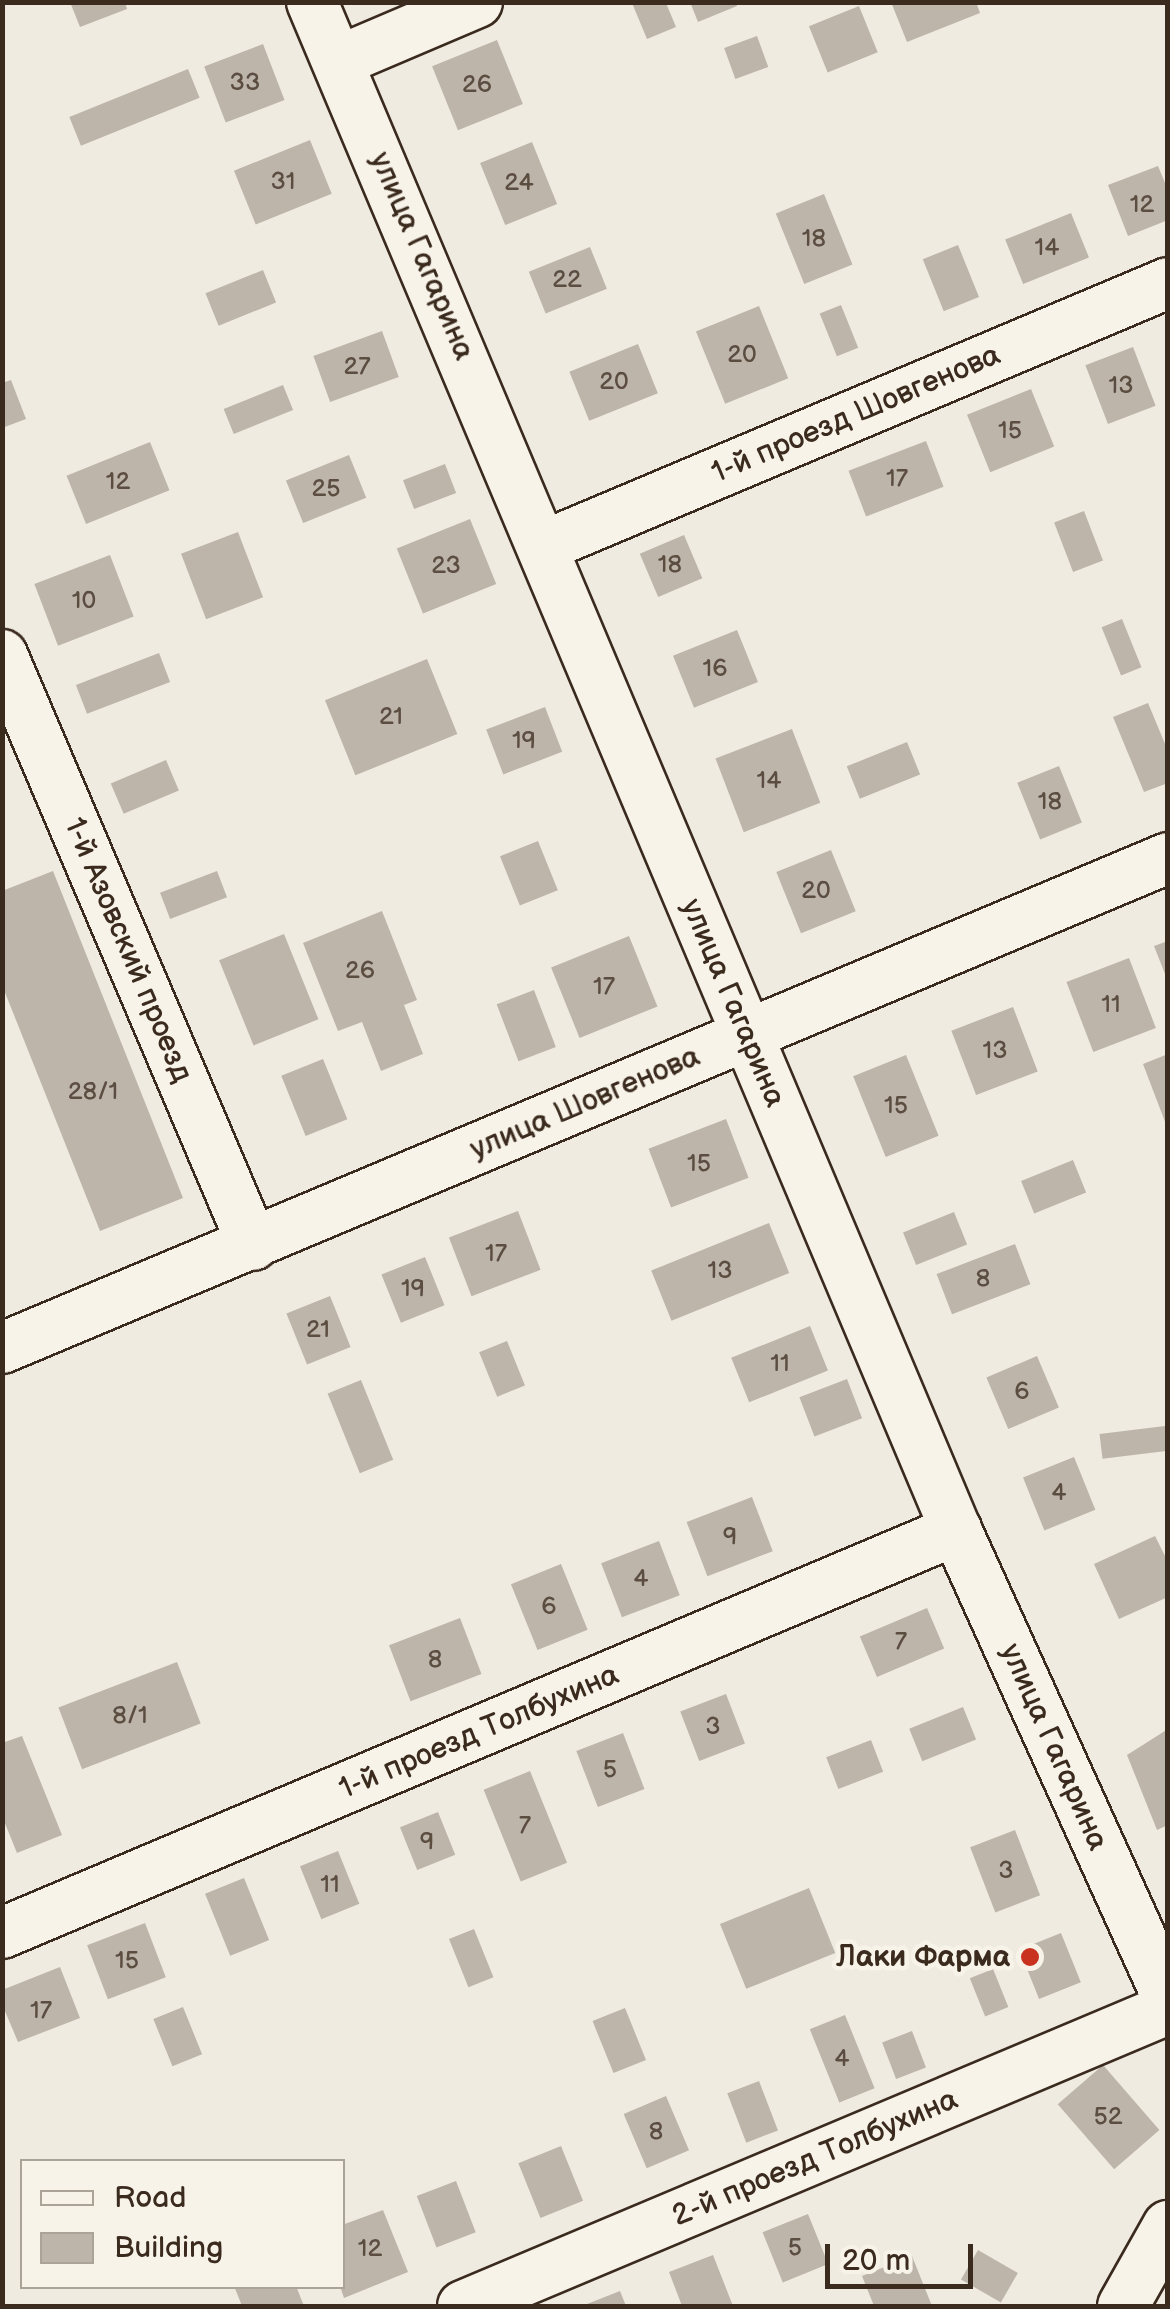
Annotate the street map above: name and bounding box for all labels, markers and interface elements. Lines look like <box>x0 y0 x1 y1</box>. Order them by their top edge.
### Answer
house number: 33 <box>230 68 260 98</box>
house number: 26 <box>462 70 492 100</box>
street label: улица Гагарина <box>362 147 482 365</box>
house number: 31 <box>270 167 296 197</box>
house number: 24 <box>504 168 534 198</box>
house number: 12 <box>1130 190 1154 220</box>
house number: 18 <box>802 224 826 254</box>
house number: 14 <box>1035 233 1059 263</box>
house number: 22 <box>552 265 582 295</box>
street label: 1-й проезд Шовгенова <box>706 337 1006 491</box>
house number: 20 <box>727 340 757 370</box>
house number: 27 <box>343 352 371 382</box>
house number: 20 <box>599 367 629 397</box>
house number: 13 <box>1108 371 1134 401</box>
house number: 15 <box>998 416 1022 446</box>
house number: 17 <box>886 464 908 494</box>
house number: 12 <box>106 467 130 497</box>
house number: 25 <box>311 474 341 504</box>
house number: 18 <box>658 550 682 580</box>
house number: 23 <box>431 551 461 581</box>
house number: 10 <box>72 586 96 616</box>
house number: 16 <box>703 654 727 684</box>
house number: 21 <box>379 702 403 732</box>
house number: 19 <box>512 726 536 756</box>
house number: 14 <box>757 766 781 796</box>
house number: 18 <box>1038 787 1062 817</box>
street label: 1-й Азовский проезд <box>56 812 200 1088</box>
house number: 20 <box>801 876 831 906</box>
street label: улица Гагарина <box>673 894 793 1112</box>
house number: 26 <box>345 956 375 986</box>
house number: 17 <box>593 972 615 1002</box>
house number: 11 <box>1101 990 1121 1020</box>
house number: 13 <box>982 1036 1008 1066</box>
street label: улица Шовгенова <box>465 1038 705 1168</box>
house number: 28/1 <box>68 1077 118 1107</box>
house number: 15 <box>884 1091 908 1121</box>
house number: 15 <box>687 1149 711 1179</box>
house number: 17 <box>485 1239 507 1269</box>
house number: 13 <box>707 1256 733 1286</box>
house number: 8 <box>976 1264 990 1294</box>
house number: 19 <box>401 1274 425 1304</box>
house number: 21 <box>306 1315 330 1345</box>
house number: 11 <box>770 1349 790 1379</box>
house number: 6 <box>1014 1377 1030 1407</box>
house number: 4 <box>1051 1478 1067 1508</box>
house number: 9 <box>723 1522 737 1552</box>
house number: 4 <box>633 1564 649 1594</box>
house number: 6 <box>541 1592 557 1622</box>
house number: 7 <box>895 1627 907 1657</box>
street label: улица Гагарина <box>992 1638 1116 1856</box>
house number: 8 <box>428 1645 442 1675</box>
street label: 1-й проезд Толбухина <box>334 1657 624 1807</box>
house number: 8/1 <box>112 1701 148 1731</box>
house number: 3 <box>705 1712 721 1742</box>
house number: 5 <box>603 1755 617 1785</box>
house number: 7 <box>519 1811 531 1841</box>
house number: 9 <box>420 1827 434 1857</box>
house number: 3 <box>998 1856 1014 1886</box>
house number: 11 <box>320 1870 340 1900</box>
place label: Лаки Фарма <box>836 1939 1010 1975</box>
house number: 15 <box>115 1946 139 1976</box>
marker: Лаки Фарма <box>1019 1946 1041 1968</box>
house number: 17 <box>30 1996 52 2026</box>
house number: 4 <box>834 2044 850 2074</box>
street label: 2-й проезд Толбухина <box>667 2082 963 2234</box>
house number: 52 <box>1093 2102 1123 2132</box>
house number: 8 <box>649 2117 663 2147</box>
legend <box>20 2159 345 2289</box>
text: Road <box>114 2180 187 2216</box>
scale bar <box>830 2224 978 2286</box>
text: Building <box>114 2230 223 2266</box>
house number: 5 <box>788 2233 802 2263</box>
house number: 12 <box>358 2234 382 2264</box>
text: 20 m <box>842 2243 910 2279</box>

